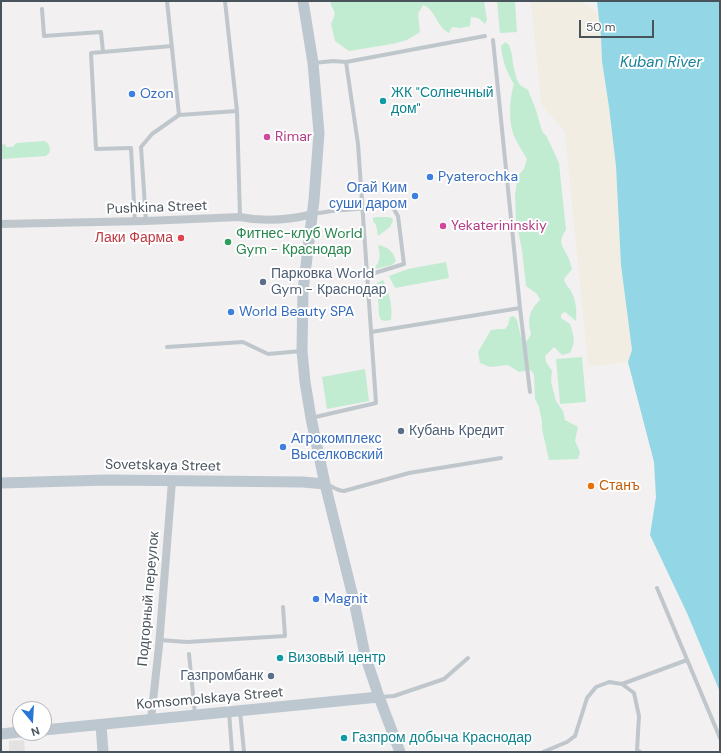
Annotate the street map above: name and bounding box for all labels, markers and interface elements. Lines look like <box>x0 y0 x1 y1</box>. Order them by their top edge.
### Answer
scale bar <box>581 12 656 38</box>
text: 50 m <box>586 19 615 35</box>
water label: Kuban River <box>620 54 702 72</box>
place label: ЖК "Солнечный дом" <box>391 85 494 118</box>
place label: Ozon <box>140 86 174 102</box>
marker: Ozon <box>127 89 137 99</box>
marker: ЖК "Солнечный дом" <box>378 96 388 106</box>
place label: Rimar <box>275 129 312 145</box>
marker: Rimar <box>262 132 272 142</box>
place label: Pyaterochka <box>438 169 518 185</box>
marker: Pyaterochka <box>425 172 435 182</box>
place label: Огай Ким суши даром <box>329 180 407 212</box>
marker: Огай Ким суши даром <box>410 191 420 201</box>
street label: Pushkina Street <box>106 198 208 218</box>
place label: Yekaterininskiy <box>451 218 547 234</box>
marker: Yekaterininskiy <box>438 221 448 231</box>
place label: Фитнес-клуб World Gym - Краснодар <box>236 226 363 258</box>
place label: Лаки Фарма <box>95 230 173 246</box>
marker: Лаки Фарма <box>176 233 186 243</box>
marker: Фитнес-клуб World Gym - Краснодар <box>223 237 233 247</box>
place label: Парковка World Gym - Краснодар <box>271 266 387 298</box>
marker: Парковка World Gym - Краснодар <box>258 277 268 287</box>
place label: World Beauty SPA <box>239 304 354 320</box>
marker: World Beauty SPA <box>226 307 236 317</box>
place label: Кубань Кредит <box>409 423 504 439</box>
marker: Кубань Кредит <box>396 426 406 436</box>
place label: Агрокомплекс Выселковский <box>291 431 383 464</box>
marker: Агрокомплекс Выселковский <box>278 442 288 452</box>
street label: Sovetskaya Street <box>105 457 221 475</box>
place label: Станъ <box>599 478 640 494</box>
marker: Станъ <box>586 481 596 491</box>
street label: Подгорный переулок <box>135 531 163 667</box>
place label: Magnit <box>324 591 368 607</box>
marker: Magnit <box>311 594 321 604</box>
place label: Визовый центр <box>288 650 386 666</box>
marker: Визовый центр <box>275 653 285 663</box>
place label: Газпромбанк <box>180 668 263 684</box>
marker: Газпромбанк <box>266 671 276 681</box>
street label: Komsomolskaya Street <box>136 684 284 714</box>
north arrow <box>12 701 52 741</box>
text: N <box>29 724 41 739</box>
place label: Газпром добыча Краснодар <box>352 730 532 746</box>
marker: Газпром добыча Краснодар <box>339 733 349 743</box>

